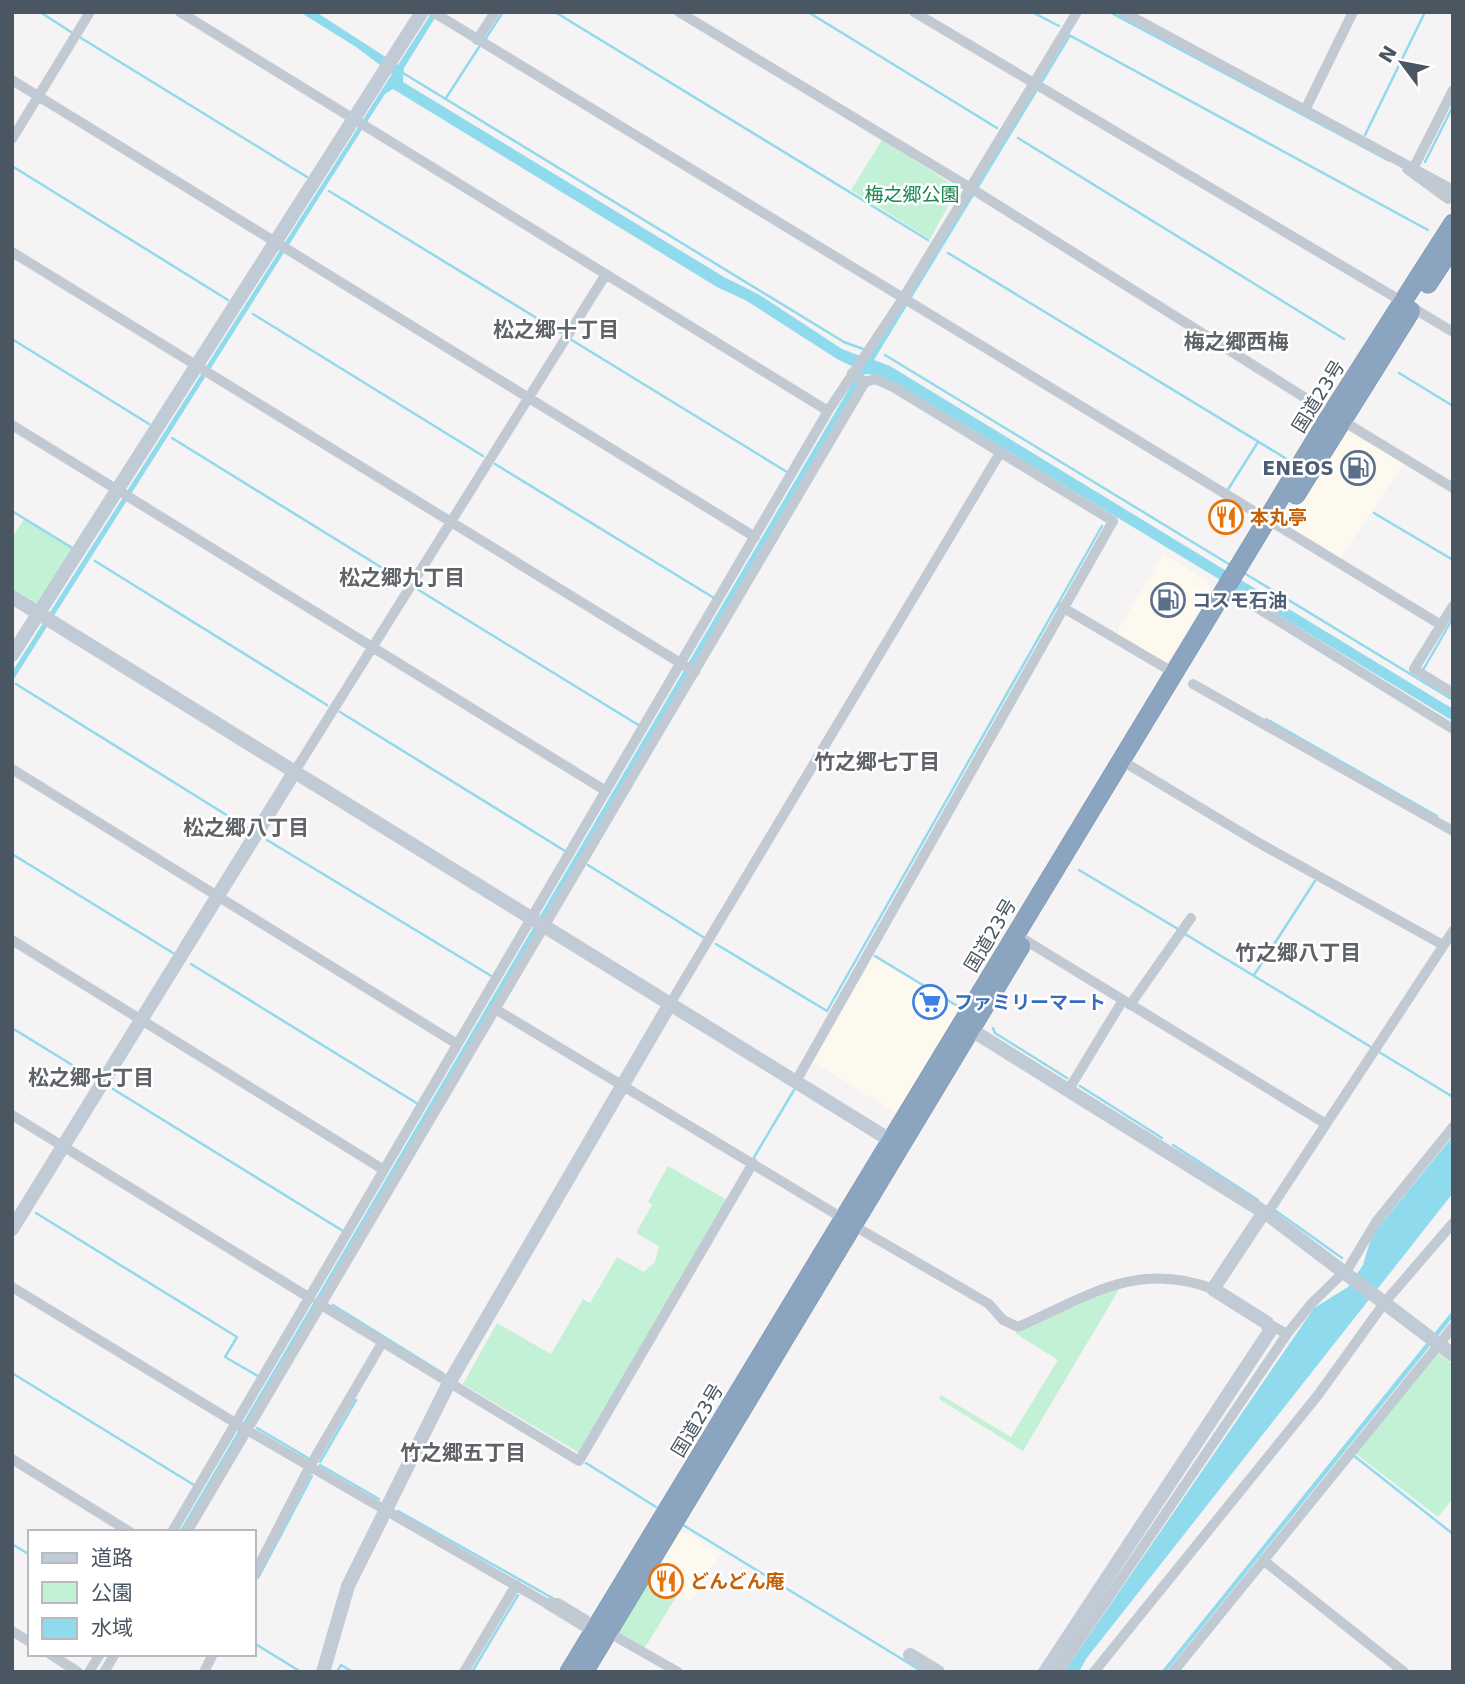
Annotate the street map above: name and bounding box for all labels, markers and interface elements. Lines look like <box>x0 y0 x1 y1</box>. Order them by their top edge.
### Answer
north arrow <box>1367 28 1437 98</box>
text: N <box>1374 41 1401 67</box>
park label: 梅之郷公園 <box>864 183 960 205</box>
district label: 松之郷十丁目 <box>493 318 619 342</box>
district label: 梅之郷西梅 <box>1184 330 1289 354</box>
street label: 国道23号 <box>1287 356 1349 436</box>
fuel station icon: ENEOS <box>1339 449 1377 487</box>
place label: ENEOS <box>1262 457 1334 479</box>
restaurant icon: 本丸亭 <box>1207 498 1245 536</box>
place label: 本丸亭 <box>1250 506 1307 528</box>
district label: 松之郷九丁目 <box>339 566 465 590</box>
fuel station icon: コスモ石油 <box>1149 581 1187 619</box>
place label: コスモ石油 <box>1192 589 1287 611</box>
district label: 竹之郷七丁目 <box>814 750 940 774</box>
district label: 松之郷八丁目 <box>183 816 309 840</box>
street label: 国道23号 <box>960 895 1020 975</box>
district label: 竹之郷八丁目 <box>1235 941 1361 965</box>
supermarket icon: ファミリーマート <box>911 983 949 1021</box>
place label: ファミリーマート <box>954 991 1106 1013</box>
district label: 松之郷七丁目 <box>28 1066 154 1090</box>
street label: 国道23号 <box>667 1380 727 1460</box>
district label: 竹之郷五丁目 <box>400 1441 526 1465</box>
legend <box>28 1530 256 1656</box>
text: 道路 <box>91 1546 133 1570</box>
restaurant icon: どんどん庵 <box>647 1562 685 1600</box>
place label: どんどん庵 <box>690 1570 784 1592</box>
text: 公園 <box>91 1581 133 1605</box>
text: 水域 <box>91 1616 133 1640</box>

